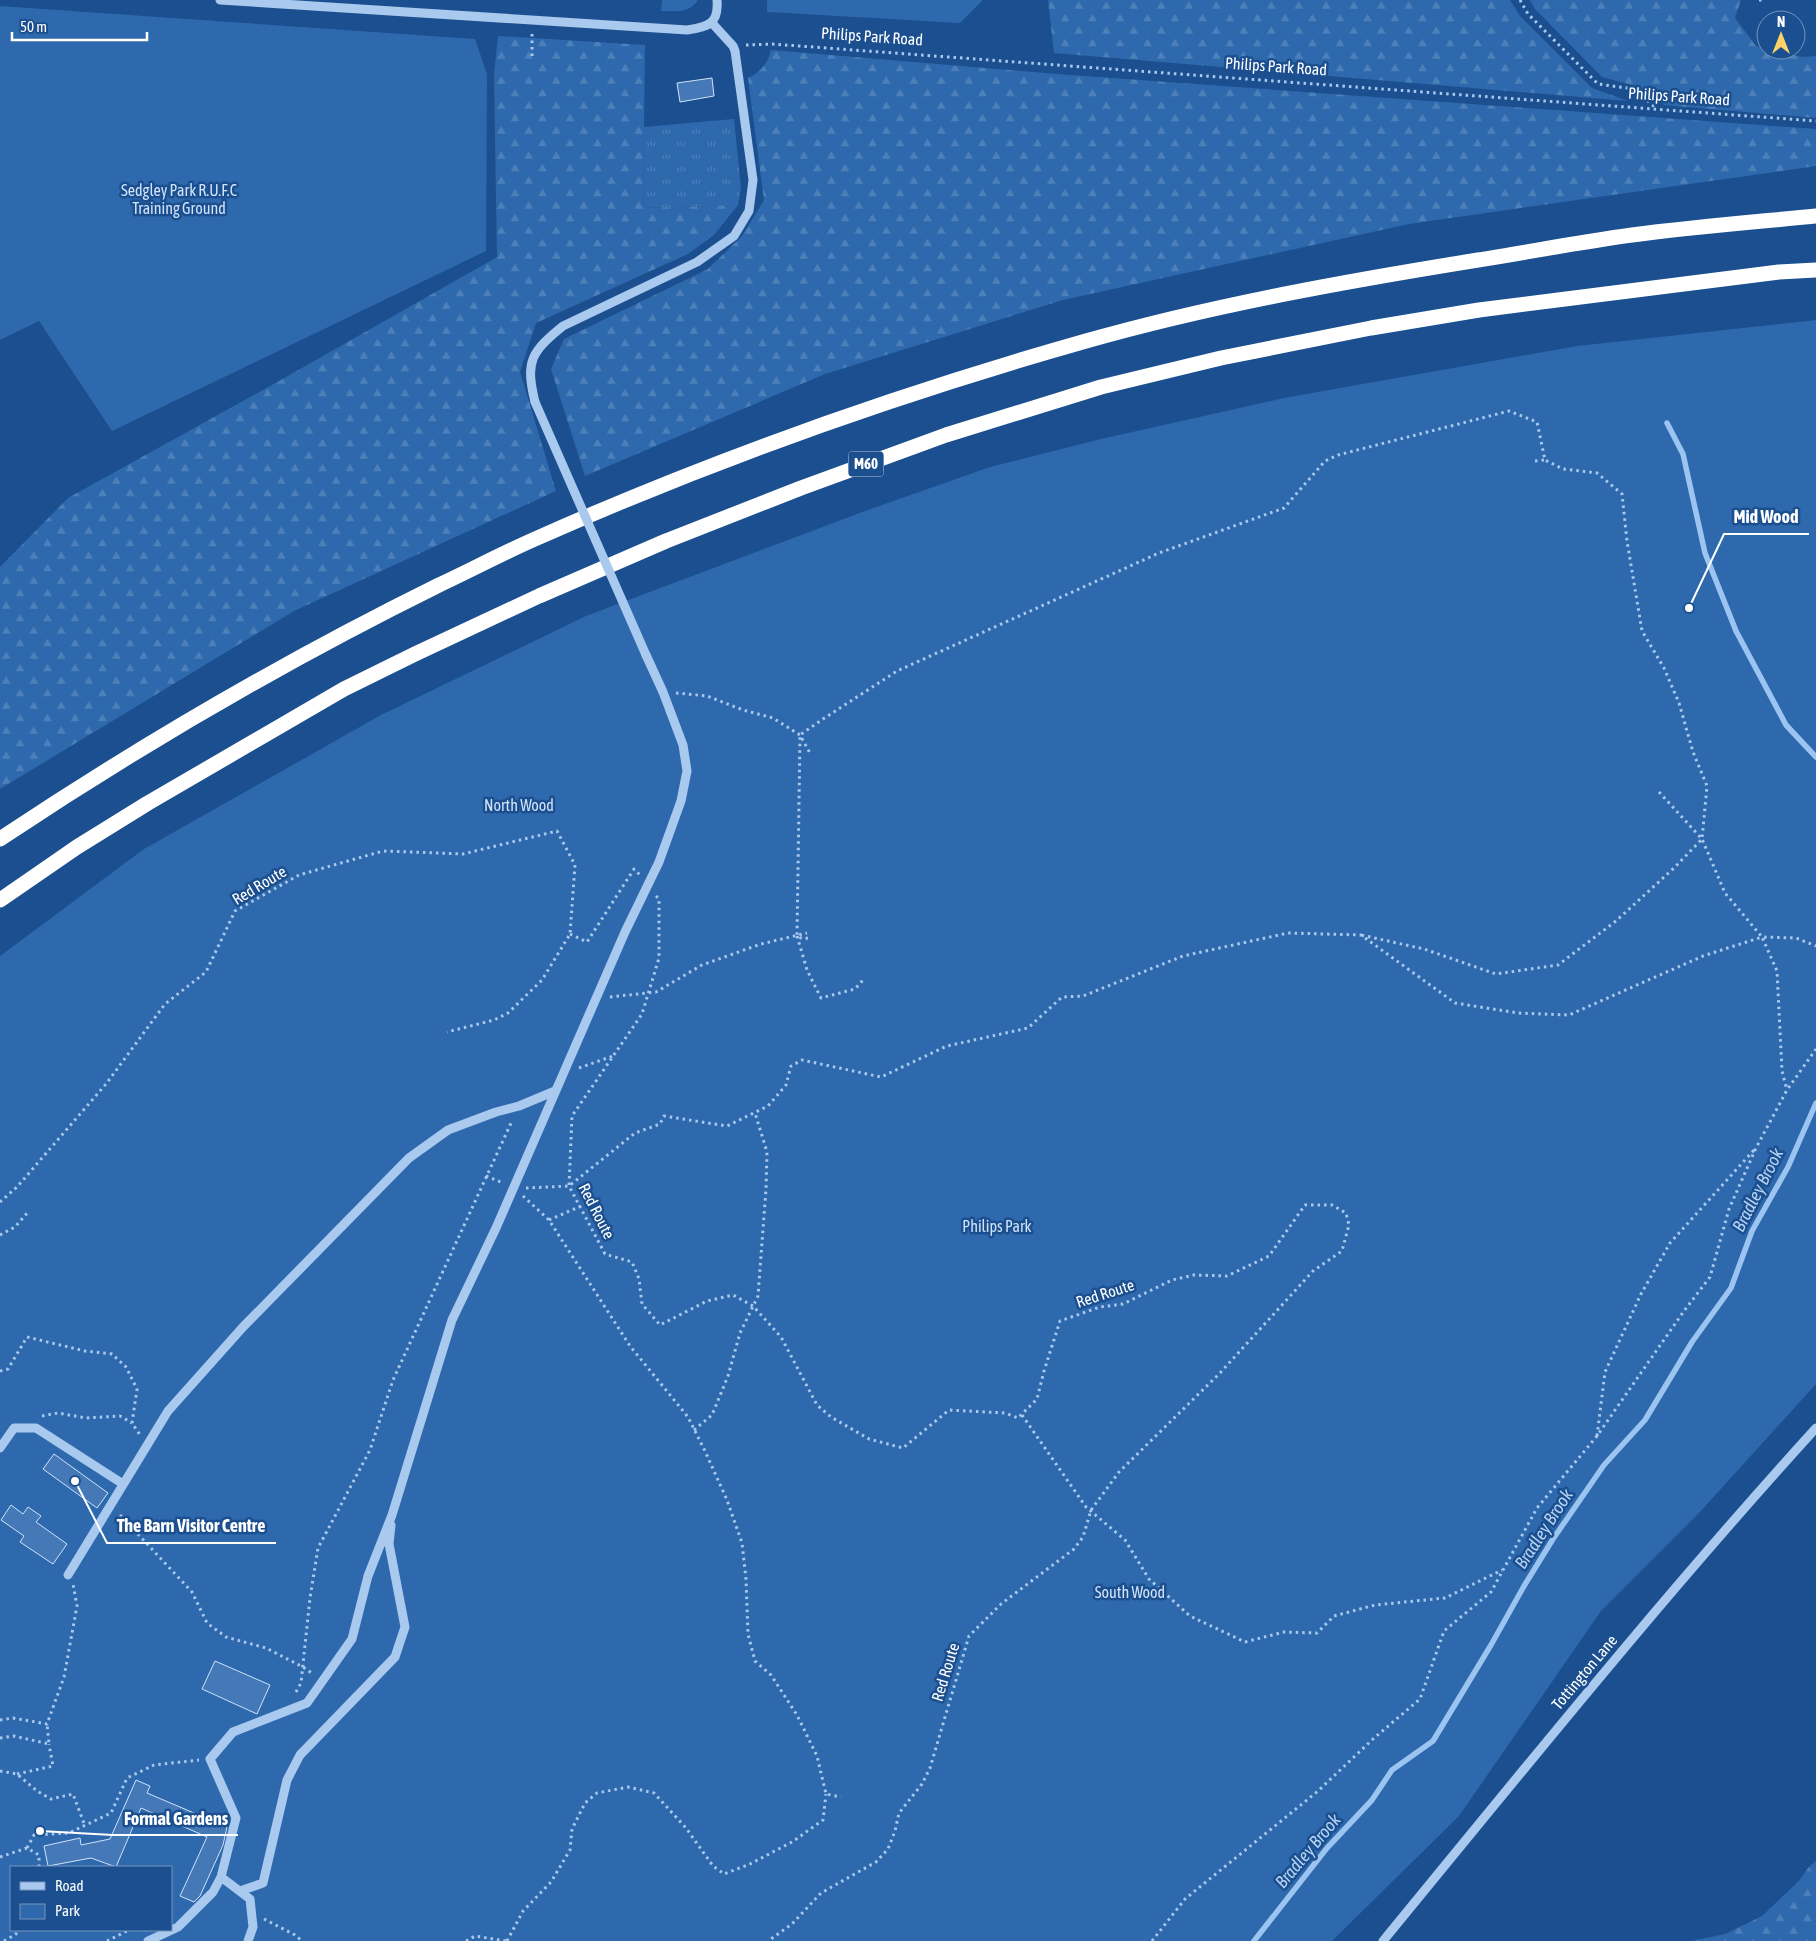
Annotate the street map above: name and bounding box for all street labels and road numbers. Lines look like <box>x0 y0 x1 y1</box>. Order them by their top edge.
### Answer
street label: Philips Park Road <box>820 23 924 50</box>
street label: Philips Park Road <box>1224 53 1328 80</box>
street label: Philips Park Road <box>1627 83 1731 110</box>
road number: M60 <box>848 452 884 476</box>
street label: Red Route <box>229 862 289 908</box>
street label: Red Route <box>575 1180 619 1242</box>
street label: Red Route <box>1074 1275 1136 1311</box>
street label: Tottington Lane <box>1548 1631 1621 1714</box>
street label: Red Route <box>928 1641 962 1703</box>

